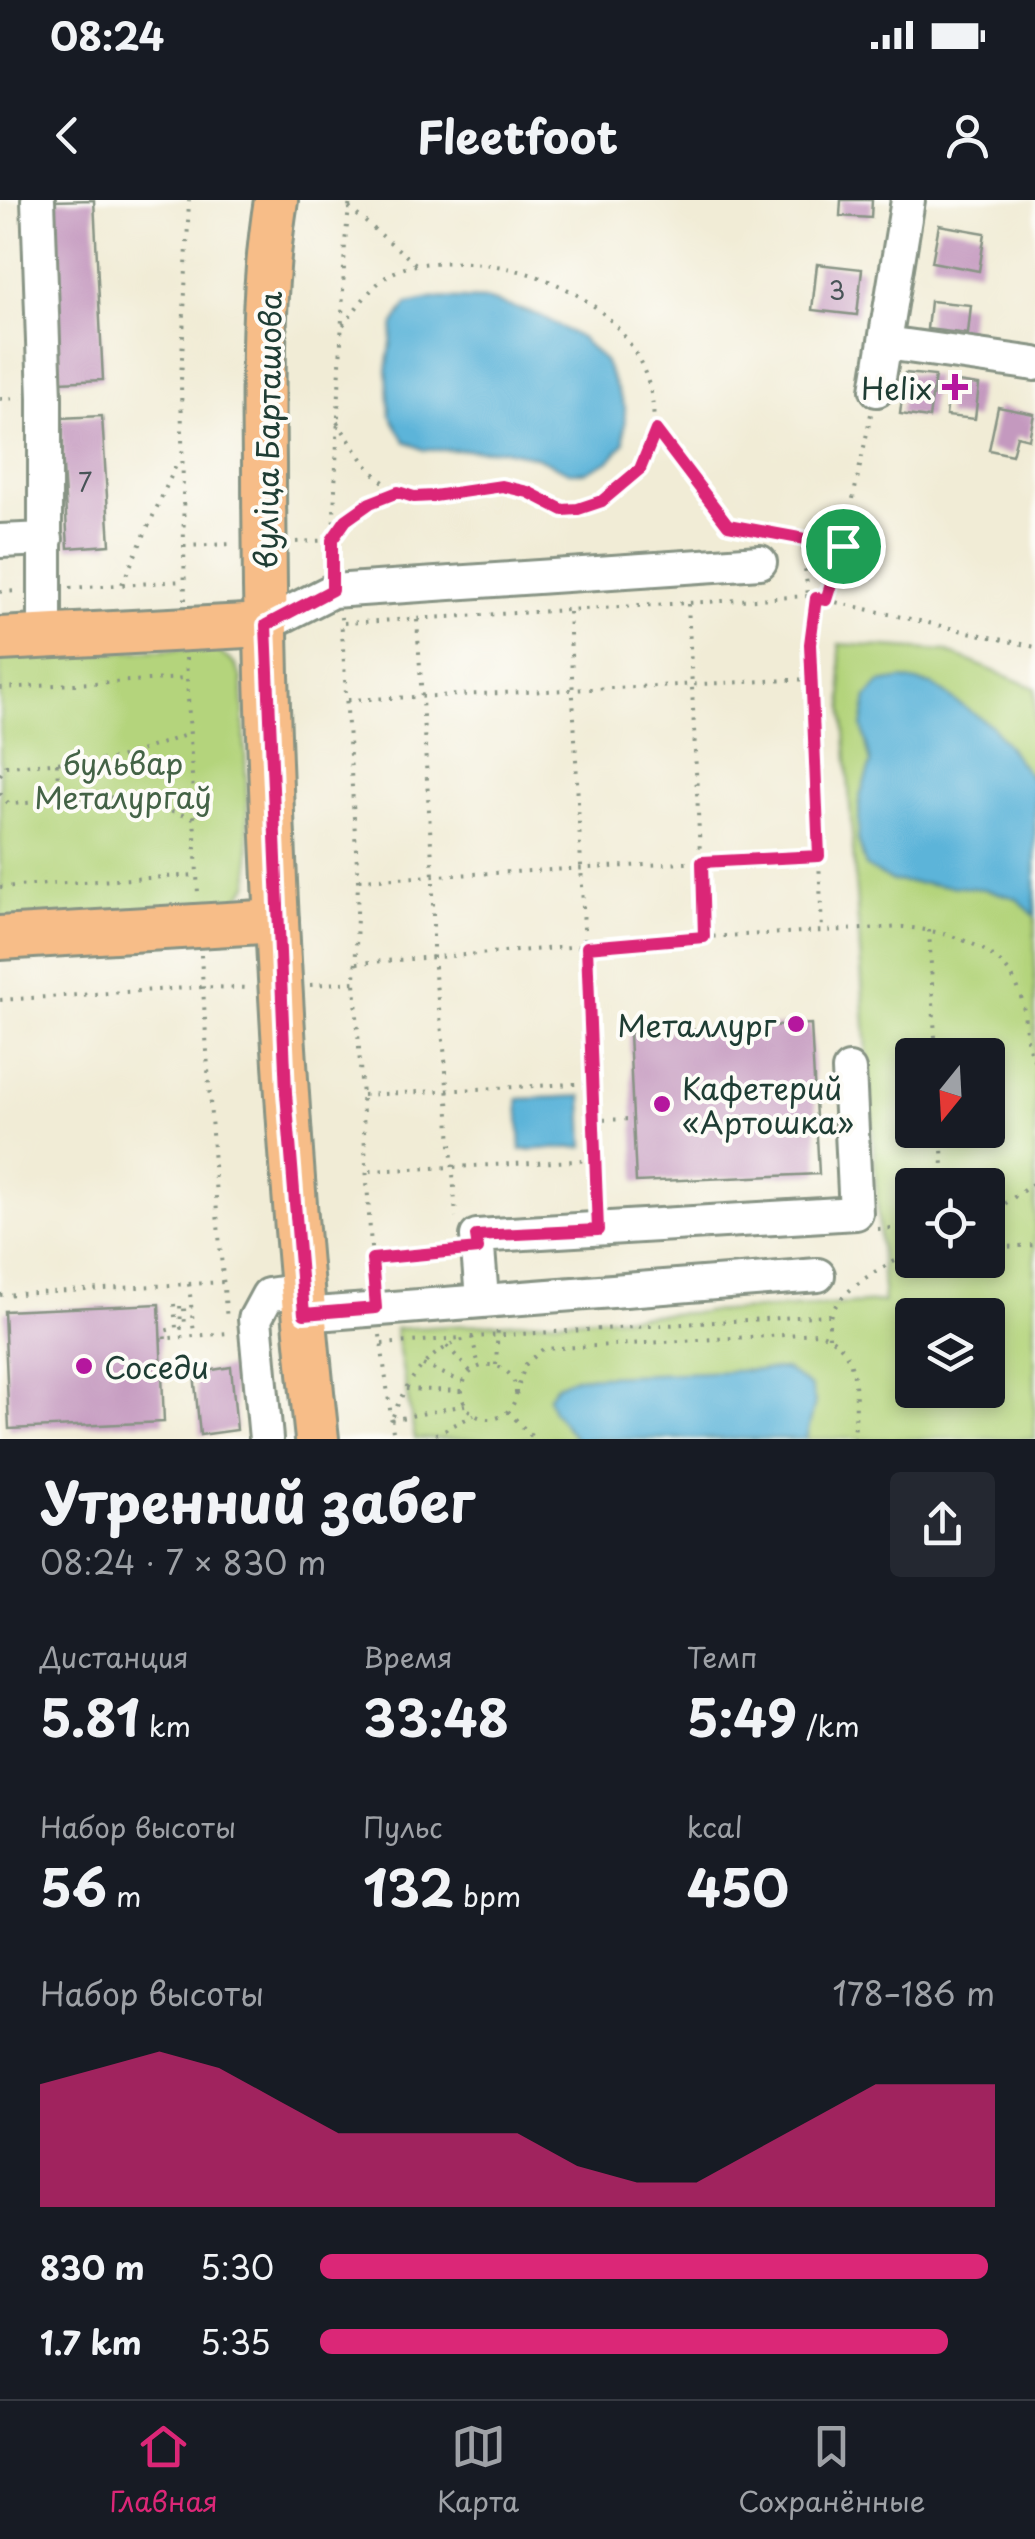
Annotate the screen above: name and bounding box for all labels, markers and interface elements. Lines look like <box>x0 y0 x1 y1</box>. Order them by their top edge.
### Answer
text: 08:24 <box>50 7 164 64</box>
text: Fleetfoot <box>417 101 618 169</box>
icon: back <box>40 108 95 163</box>
icon: person <box>940 108 995 163</box>
house number: 3 <box>829 271 845 309</box>
street label: вуліца Барташова <box>242 291 292 569</box>
place label: Helix <box>861 365 932 410</box>
marker: Helix <box>942 374 968 400</box>
house number: 7 <box>78 463 92 501</box>
pin <box>801 504 886 589</box>
icon: arrive <box>816 519 871 574</box>
park label: бульвар Металургаў <box>34 740 212 819</box>
place label: Металлург <box>617 1002 777 1047</box>
marker: Металлург <box>785 1013 807 1035</box>
north arrow <box>895 1038 1005 1148</box>
map controls <box>895 1038 1005 1408</box>
place label: Кафетерий «Артошка» <box>682 1065 854 1144</box>
marker: Кафетерий «Артошка» <box>651 1093 673 1115</box>
button: locate <box>895 1168 1005 1278</box>
button: layers <box>895 1298 1005 1408</box>
place label: Соседи <box>104 1344 209 1389</box>
marker: Соседи <box>73 1355 95 1377</box>
text: Утренний забег <box>40 1459 475 1542</box>
button: share <box>890 1472 995 1577</box>
text: 08:24 · 7 × 830 m <box>40 1538 326 1586</box>
text: Дистанция <box>40 1635 189 1678</box>
text: Время <box>363 1635 453 1678</box>
text: Темп <box>687 1635 757 1678</box>
text: 5.81 <box>40 1678 140 1754</box>
text: 33:48 <box>363 1678 509 1754</box>
text: 5:49 <box>687 1678 797 1754</box>
text: km <box>140 1704 191 1747</box>
text: /km <box>797 1704 860 1747</box>
text: Набор высоты <box>40 1805 236 1848</box>
text: Пульс <box>363 1805 443 1848</box>
text: kcal <box>687 1805 743 1848</box>
text: 56 <box>40 1848 107 1924</box>
text: 132 <box>363 1848 454 1924</box>
text: 450 <box>687 1848 789 1924</box>
text: m <box>107 1874 142 1917</box>
text: bpm <box>454 1874 521 1917</box>
text: Набор высоты <box>40 1969 264 2017</box>
text: 178–186 m <box>832 1969 995 2017</box>
text: 830 m <box>40 2243 145 2291</box>
text: 5:30 <box>200 2243 274 2291</box>
text: 1.7 km <box>40 2318 142 2366</box>
text: 5:35 <box>200 2318 271 2366</box>
tab: Главная <box>110 2419 218 2522</box>
tab: Карта <box>437 2419 519 2522</box>
tab: Сохранённые <box>738 2419 925 2522</box>

